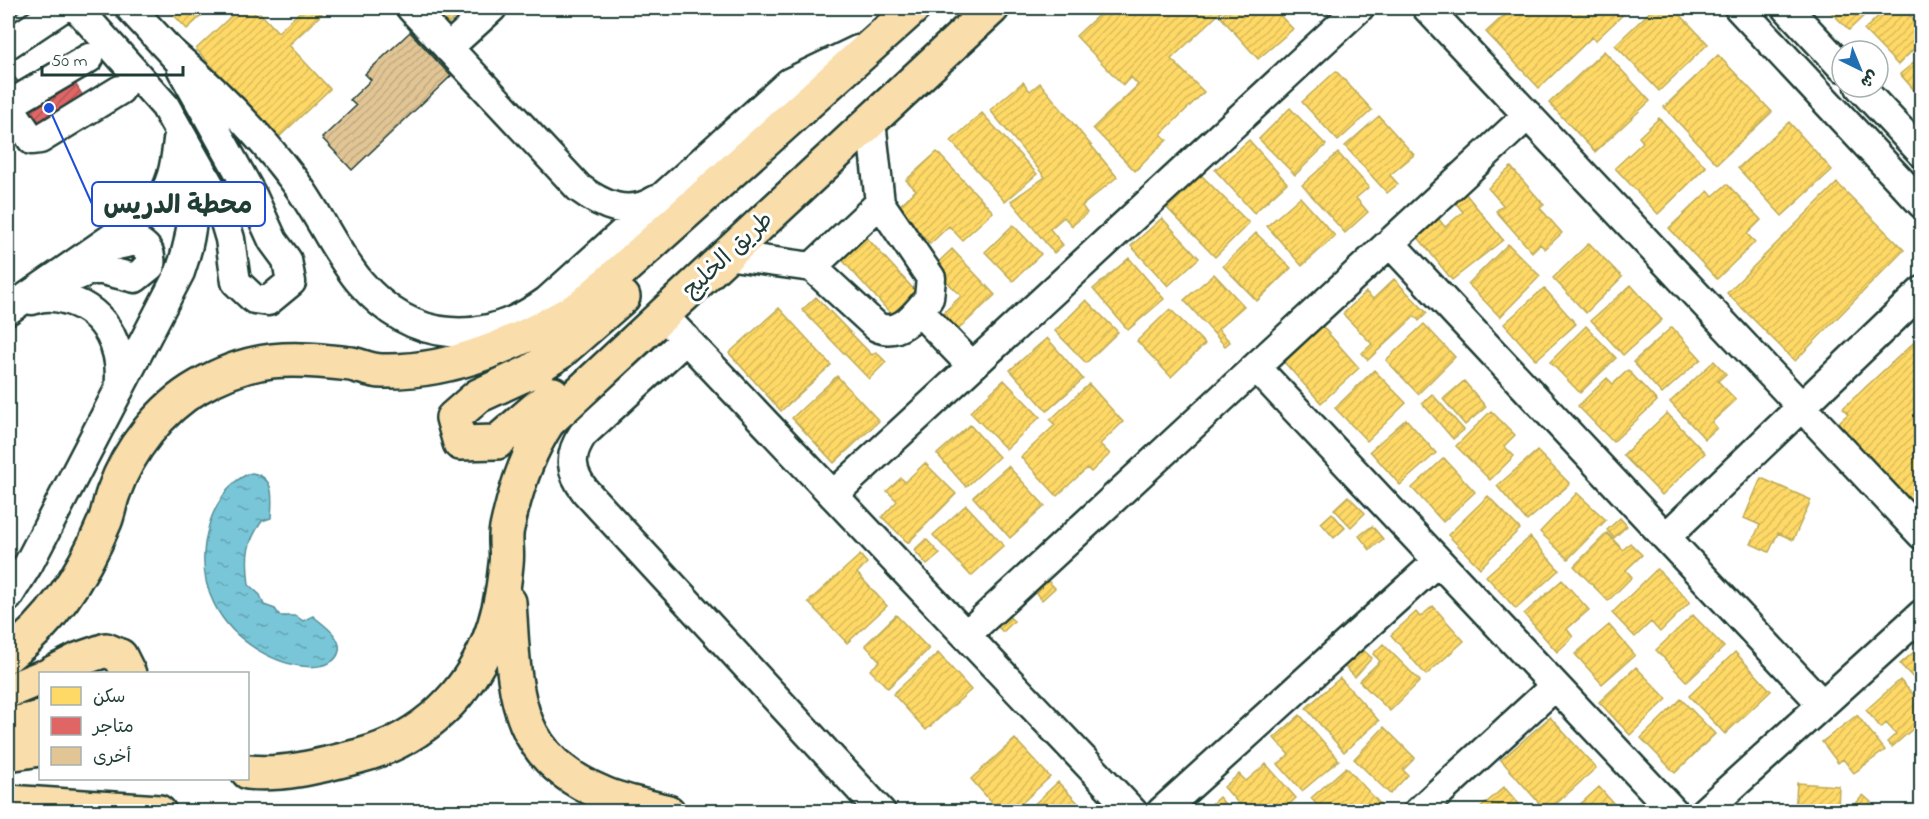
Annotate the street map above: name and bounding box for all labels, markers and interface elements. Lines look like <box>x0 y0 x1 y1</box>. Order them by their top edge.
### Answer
scale bar <box>42 39 183 77</box>
north arrow <box>1830 39 1890 99</box>
text: 50 m <box>51 49 88 75</box>
text: ش <box>1854 64 1883 93</box>
callout: محطة الدريس <box>92 182 265 226</box>
text: محطة الدريس <box>104 188 252 226</box>
street label: طريق الخليج <box>675 204 782 308</box>
legend <box>39 672 249 780</box>
text: سكن <box>93 685 125 711</box>
text: متاجر <box>91 715 134 741</box>
text: أخرى <box>93 745 131 771</box>

